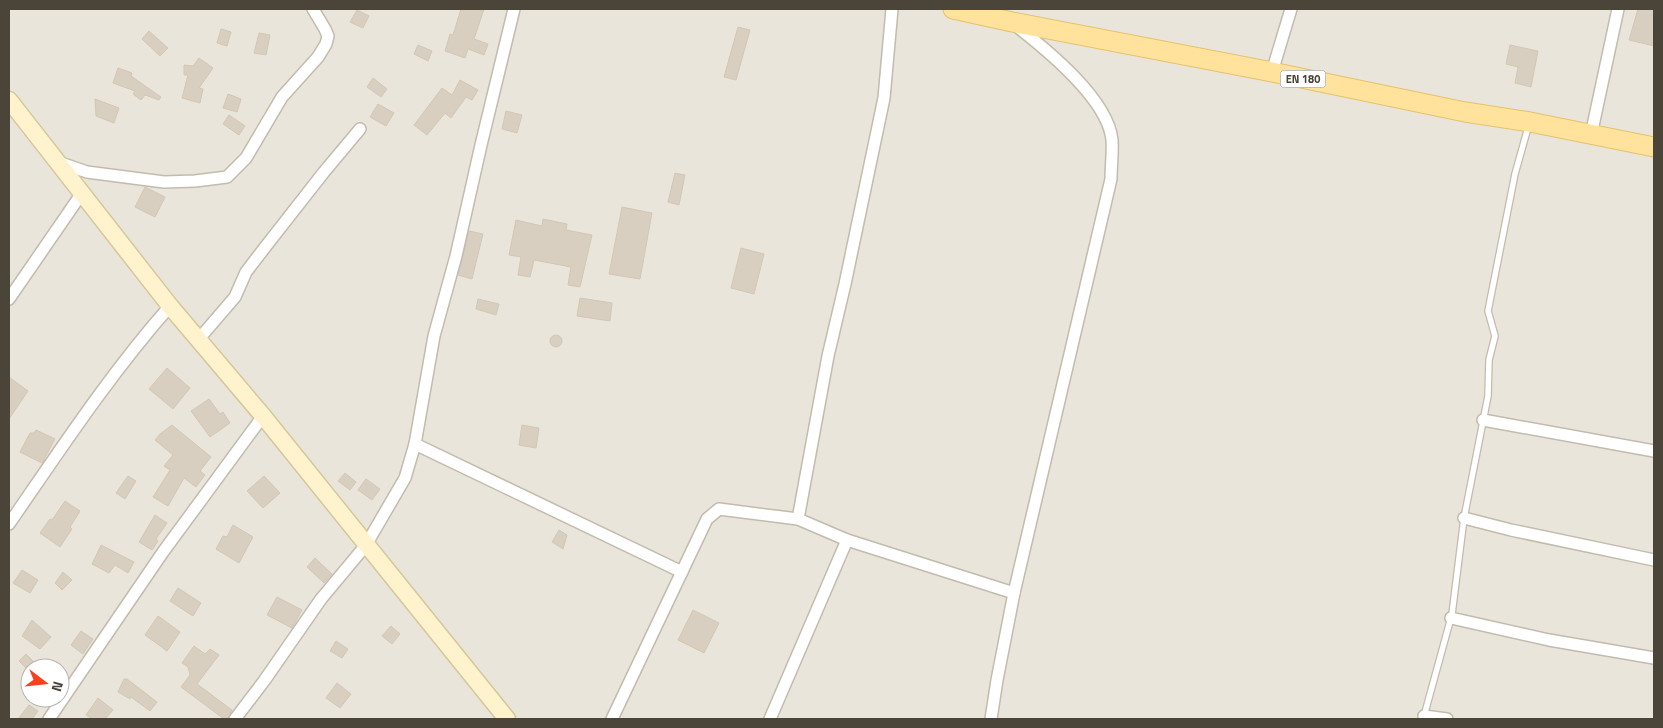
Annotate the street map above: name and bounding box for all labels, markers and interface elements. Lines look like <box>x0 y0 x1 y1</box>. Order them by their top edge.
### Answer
road number: EN 180 <box>1280 70 1326 88</box>
north arrow <box>20 658 70 708</box>
text: N <box>47 679 69 694</box>

